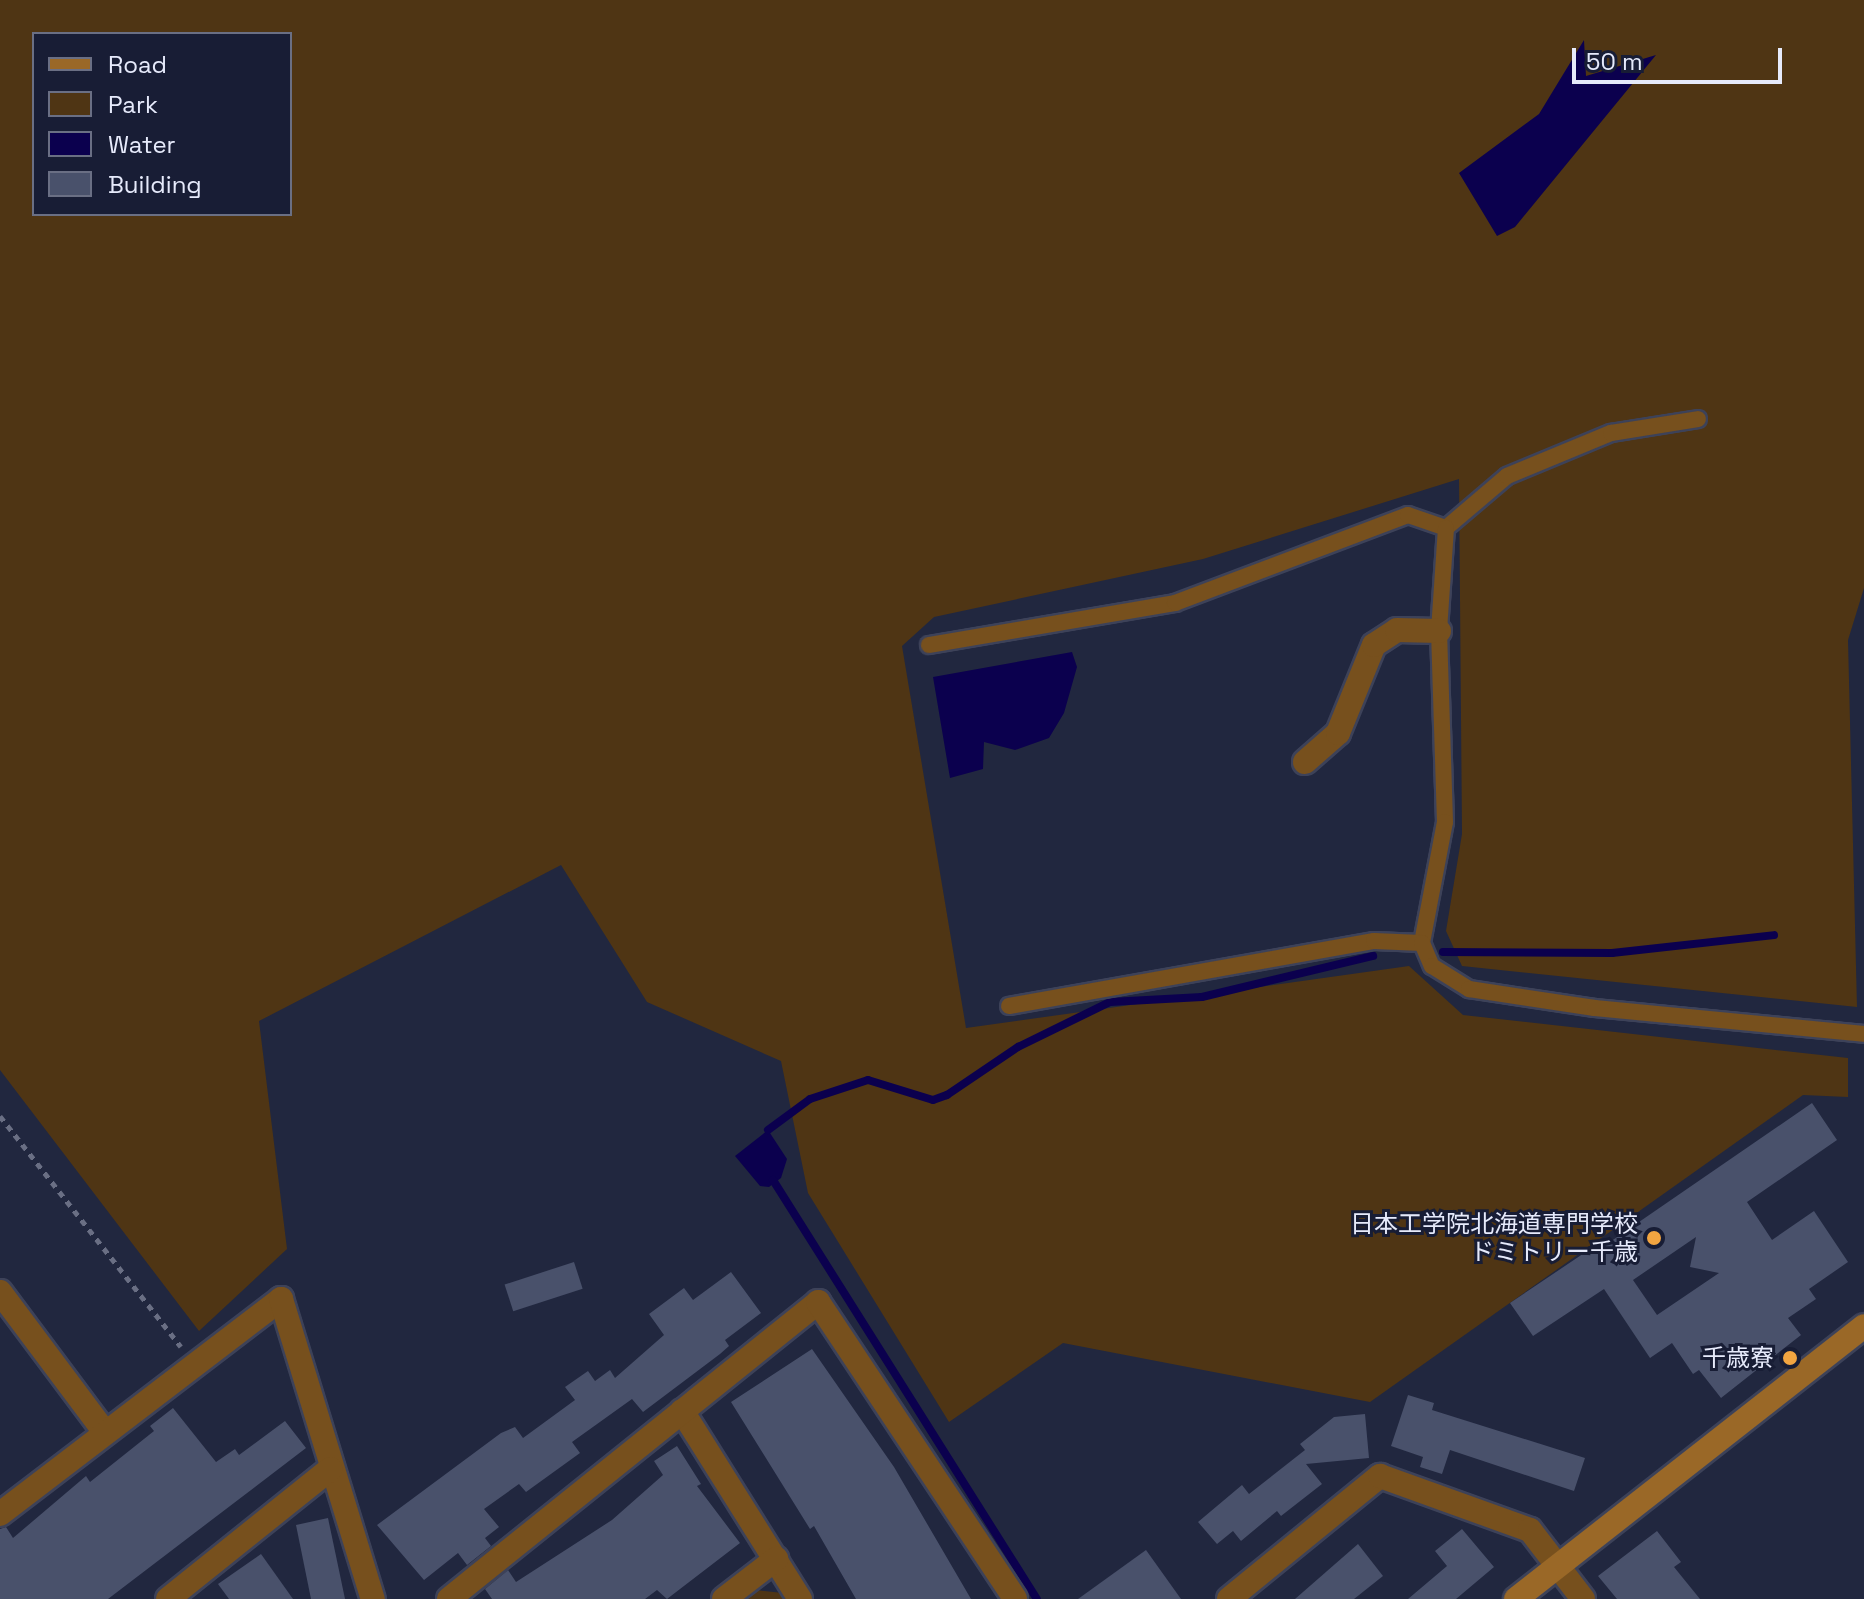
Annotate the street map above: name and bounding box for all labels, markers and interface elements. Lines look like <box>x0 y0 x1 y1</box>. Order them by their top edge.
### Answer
legend <box>32 32 292 216</box>
scale bar <box>1576 32 1786 82</box>
text: 50 m <box>1586 46 1643 77</box>
text: Road <box>108 49 167 80</box>
text: Park <box>108 89 158 120</box>
text: Water <box>108 129 176 160</box>
text: Building <box>108 169 202 200</box>
place label: 日本工学院北海道専門学校 ドミトリー千歳 <box>1350 1210 1638 1266</box>
marker: 日本工学院北海道専門学校 ドミトリー千歳 <box>1645 1229 1663 1247</box>
place label: 千歳寮 <box>1702 1344 1774 1372</box>
marker: 千歳寮 <box>1781 1349 1799 1367</box>

